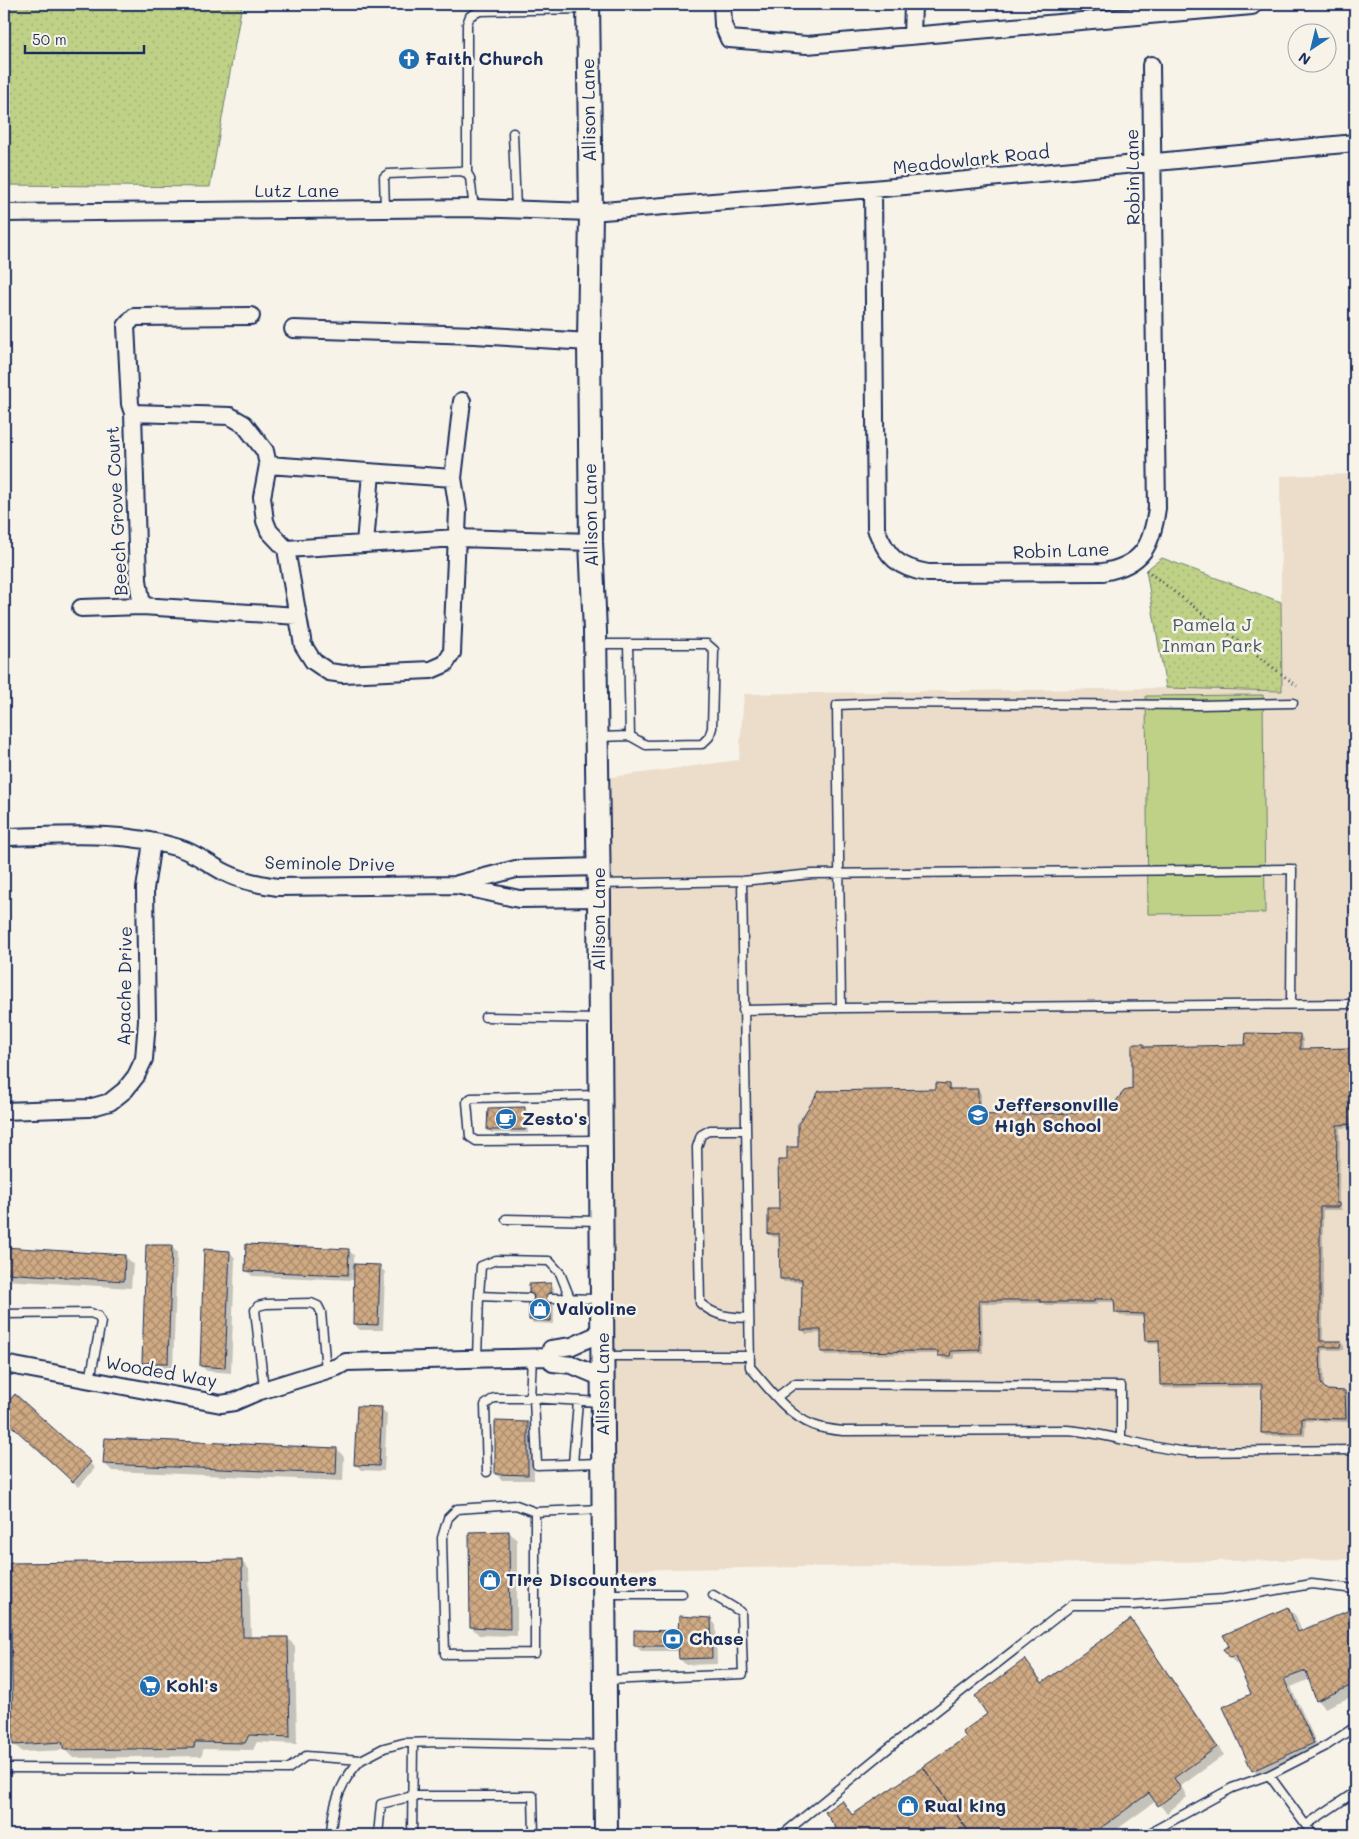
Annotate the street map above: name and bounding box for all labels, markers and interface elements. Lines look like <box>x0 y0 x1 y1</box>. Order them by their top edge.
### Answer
scale bar <box>25 22 144 54</box>
north arrow <box>1286 22 1336 72</box>
text: 50 m <box>32 29 67 49</box>
place label: Faith Church <box>425 46 543 70</box>
church icon: Faith Church <box>397 47 421 71</box>
text: N <box>1294 48 1314 70</box>
street label: Allison Lane <box>575 58 601 162</box>
street label: Robin Lane <box>1119 128 1145 226</box>
street label: Meadowlark Road <box>891 139 1051 179</box>
street label: Lutz Lane <box>255 178 339 202</box>
street label: Beech Grove Court <box>100 426 132 596</box>
street label: Allison Lane <box>577 463 603 567</box>
street label: Robin Lane <box>1012 536 1110 564</box>
park label: Pamela J Inman Park <box>1162 612 1262 657</box>
street label: Seminole Drive <box>264 850 396 876</box>
street label: Allison Lane <box>586 867 610 971</box>
street label: Apache Drive <box>111 926 137 1046</box>
place label: Jeffersonville High School <box>994 1092 1119 1137</box>
school or university icon: Jeffersonville High School <box>966 1103 990 1127</box>
place label: Zesto's <box>522 1106 587 1130</box>
cafe icon: Zesto's <box>494 1107 518 1131</box>
place label: Valvoline <box>556 1296 637 1320</box>
shop icon: Valvoline <box>528 1297 552 1321</box>
street label: Allison Lane <box>590 1332 614 1436</box>
street label: Wooded Way <box>103 1349 219 1393</box>
place label: Tire Discounters <box>506 1567 657 1591</box>
shop icon: Tire Discounters <box>478 1568 502 1592</box>
place label: Chase <box>689 1626 744 1650</box>
bank icon: Chase <box>661 1627 685 1651</box>
place label: Kohl's <box>166 1673 218 1697</box>
supermarket icon: Kohl's <box>138 1674 162 1698</box>
place label: Rual king <box>924 1793 1006 1817</box>
shop icon: Rual king <box>896 1794 920 1818</box>

